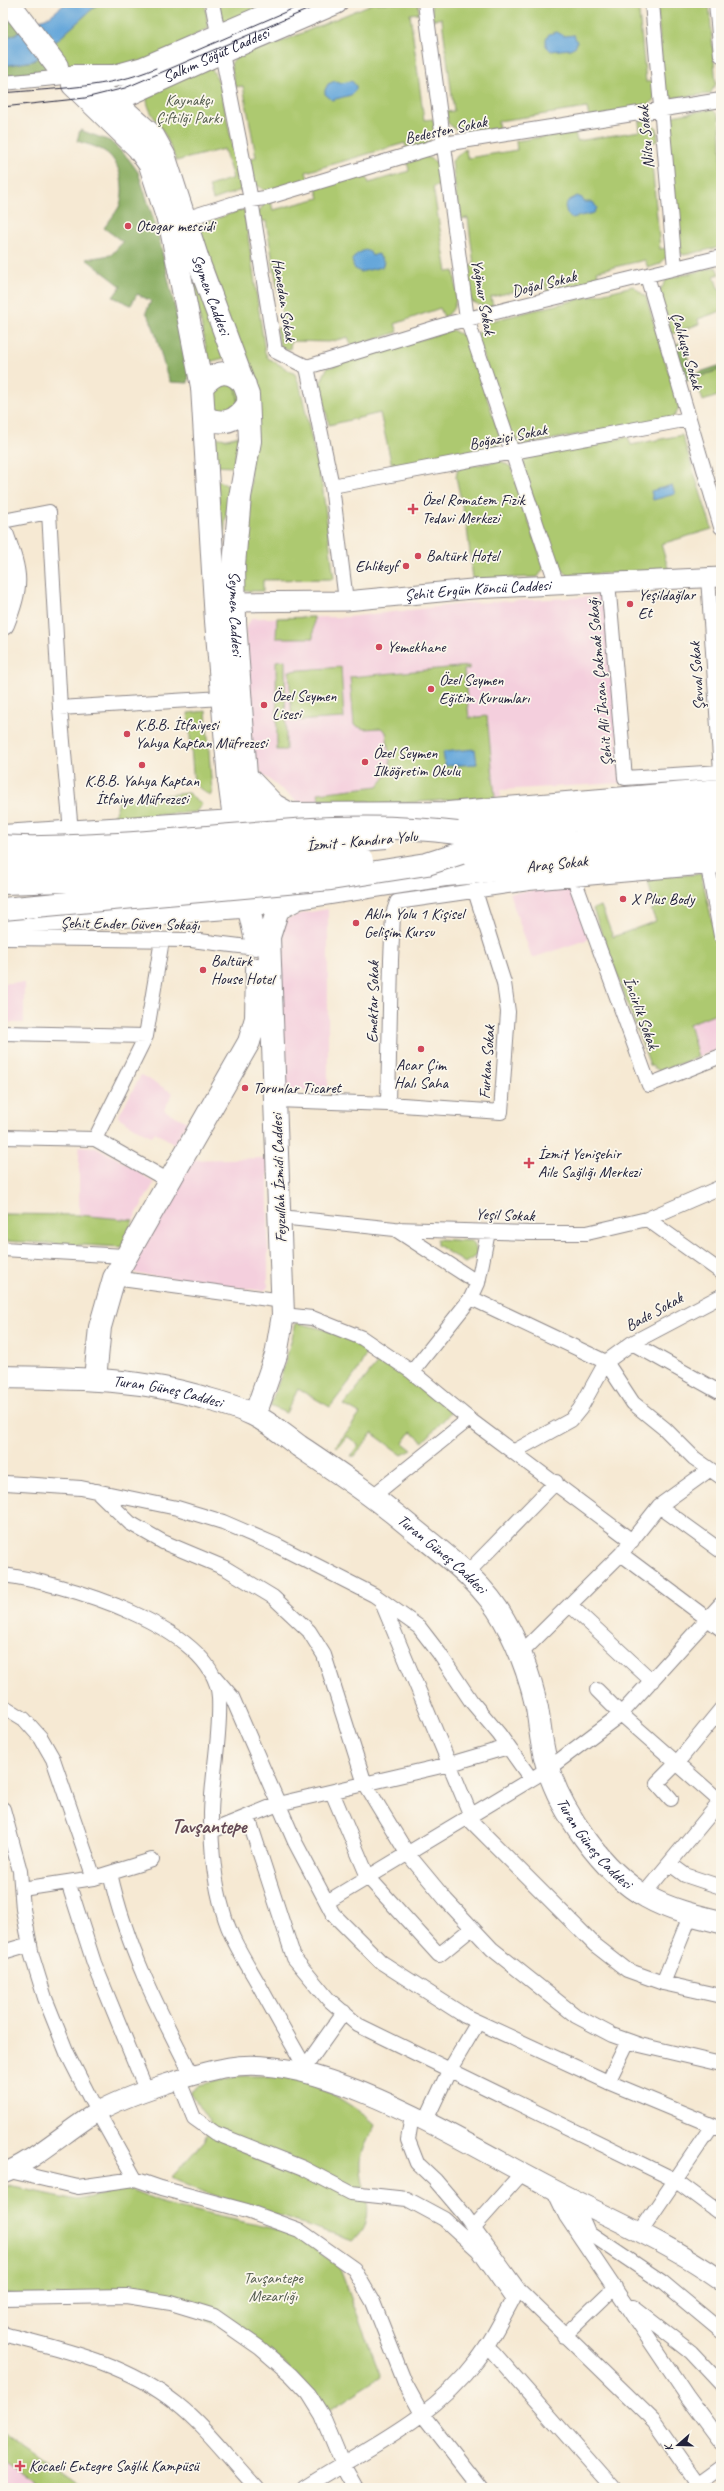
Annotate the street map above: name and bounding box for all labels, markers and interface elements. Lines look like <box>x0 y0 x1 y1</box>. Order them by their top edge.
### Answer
street label: Salkım Söğüt Caddesi <box>160 22 274 87</box>
park label: Kaynakçı Çiftilği Parkı <box>156 90 223 128</box>
street label: Nilsu Sokak <box>633 104 659 169</box>
street label: Bedesten Sokak <box>403 111 490 148</box>
place label: Otogar mescidi <box>136 216 217 236</box>
marker: Otogar mescidi <box>123 221 133 231</box>
street label: Seymen Caddesi <box>187 252 235 340</box>
street label: Hanedan Sokak <box>268 257 301 344</box>
street label: Yağmur Sokak <box>467 258 500 337</box>
street label: Doğal Sokak <box>510 266 580 302</box>
street label: Çalıkuşu Sokak <box>666 310 708 393</box>
street label: Boğaziçi Sokak <box>467 419 550 454</box>
place label: Özel Romatem Fizik Tedavi Merkezi <box>422 490 526 528</box>
marker: Özel Romatem Fizik Tedavi Merkezi <box>407 503 419 515</box>
place label: Baltürk Hotel <box>426 546 502 566</box>
marker: Baltürk Hotel <box>413 551 423 561</box>
place label: Ehlikeyf <box>355 556 401 576</box>
marker: Ehlikeyf <box>401 561 411 571</box>
street label: Seymen Caddesi <box>224 571 248 659</box>
street label: Şehit Ergün Köncü Caddesi <box>403 575 553 605</box>
place label: Yeşildağlar Et <box>638 585 697 623</box>
street label: Şehit Ali İhsan Çakmak Sokağı <box>583 596 617 767</box>
marker: Yeşildağlar Et <box>625 599 635 609</box>
place label: Yemekhane <box>387 637 447 657</box>
street label: Şevval Sokak <box>685 640 709 711</box>
marker: Yemekhane <box>374 642 384 652</box>
place label: Özel Seymen Eğitim Kurumları <box>439 670 531 708</box>
marker: Özel Seymen Eğitim Kurumları <box>426 684 436 694</box>
place label: Özel Seymen Lisesi <box>272 686 337 724</box>
marker: Özel Seymen Lisesi <box>259 700 269 710</box>
place label: K.B.B. İtfaiyesi Yahya Kaptan Müfrezesi <box>135 715 269 753</box>
marker: K.B.B. İtfaiyesi Yahya Kaptan Müfrezesi <box>122 729 132 739</box>
place label: Özel Seymen İlköğretim Okulu <box>373 743 461 781</box>
marker: Özel Seymen İlköğretim Okulu <box>360 757 370 767</box>
marker: K.B.B. Yahya Kaptan İtfaiye Müfrezesi <box>137 760 147 770</box>
place label: K.B.B. Yahya Kaptan İtfaiye Müfrezesi <box>85 771 200 809</box>
street label: İzmit - Kandıra Yolu <box>306 826 419 856</box>
street label: Araç Sokak <box>525 851 590 877</box>
place label: X Plus Body <box>631 889 696 909</box>
marker: X Plus Body <box>618 894 628 904</box>
place label: Aklın Yolu 1 Kişisel Gelişim Kursu <box>364 904 467 942</box>
street label: Şehit Ender Güven Sokağı <box>60 913 201 935</box>
marker: Aklın Yolu 1 Kişisel Gelişim Kursu <box>351 918 361 928</box>
place label: Baltürk House Hotel <box>211 951 277 989</box>
street label: Emektar Sokak <box>362 960 384 1043</box>
marker: Baltürk House Hotel <box>198 965 208 975</box>
street label: İncirlik Sokak <box>619 974 664 1053</box>
street label: Furkan Sokak <box>474 1023 500 1100</box>
marker: Acar Çim Halı Saha <box>416 1044 426 1054</box>
place label: Acar Çim Halı Saha <box>394 1055 450 1093</box>
place label: Torunlar Ticaret <box>253 1078 343 1098</box>
marker: Torunlar Ticaret <box>240 1083 250 1093</box>
street label: Feyzullah İzmidi Caddesi <box>267 1111 291 1243</box>
place label: İzmit Yenişehir Aile Sağlığı Merkezi <box>538 1144 643 1182</box>
marker: İzmit Yenişehir Aile Sağlığı Merkezi <box>523 1157 535 1169</box>
street label: Yeşil Sokak <box>475 1204 536 1226</box>
street label: Bade Sokak <box>622 1287 687 1336</box>
street label: Turan Güneş Caddesi <box>112 1371 227 1413</box>
street label: Turan Güneş Caddesi <box>393 1510 492 1599</box>
street label: Turan Güneş Caddesi <box>552 1794 638 1895</box>
district label: Tavşantepe <box>172 1814 248 1839</box>
park label: Tavşantepe Mezarlığı <box>243 2268 304 2306</box>
north arrow <box>658 2425 698 2465</box>
text: K <box>660 2441 676 2453</box>
place label: Kocaeli Entegre Sağlık Kampüsü <box>29 2456 201 2476</box>
marker: Kocaeli Entegre Sağlık Kampüsü <box>14 2460 26 2472</box>

